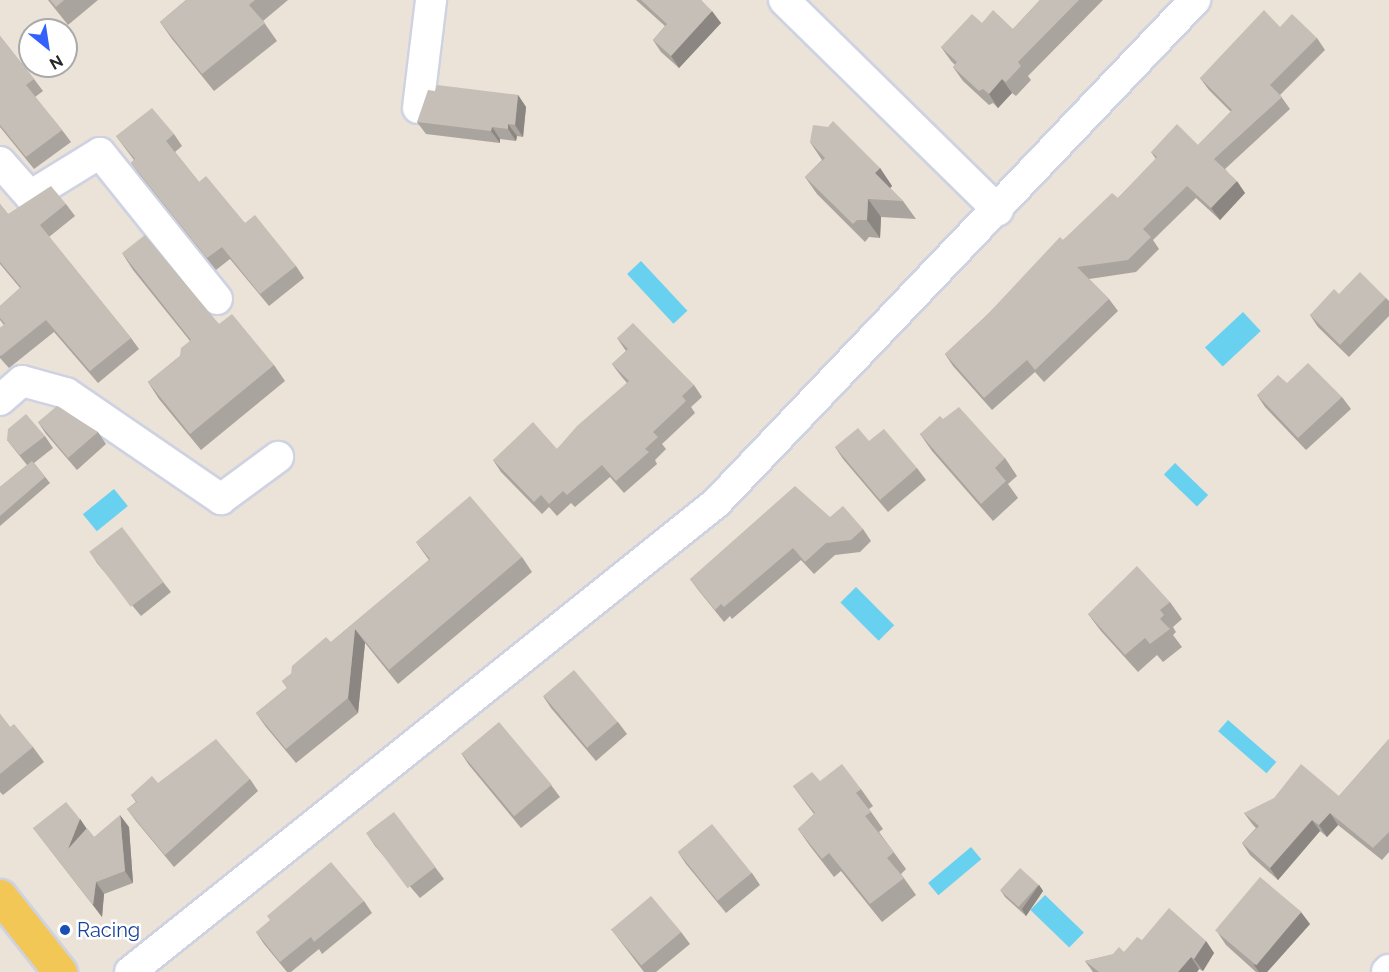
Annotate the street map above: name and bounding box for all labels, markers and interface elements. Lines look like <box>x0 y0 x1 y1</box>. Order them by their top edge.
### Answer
north arrow <box>18 18 78 78</box>
text: N <box>46 51 66 74</box>
place label: Racing <box>77 918 140 942</box>
marker: Racing <box>58 923 72 937</box>

